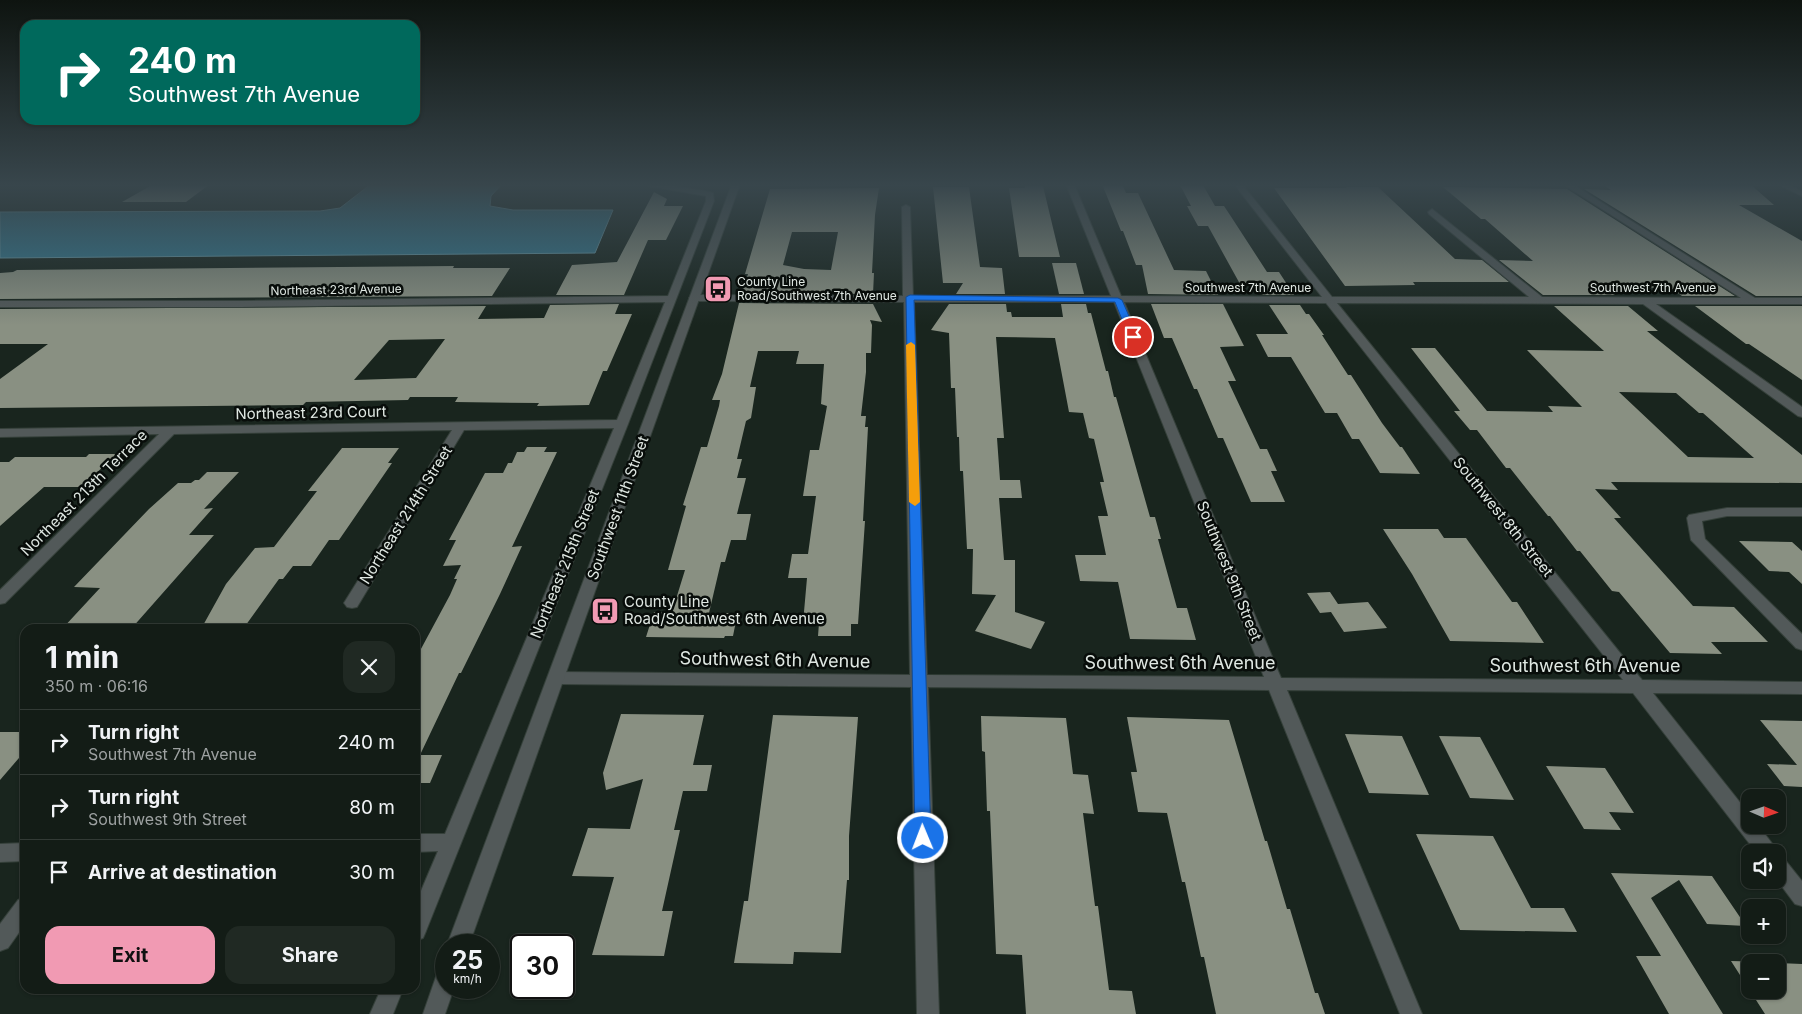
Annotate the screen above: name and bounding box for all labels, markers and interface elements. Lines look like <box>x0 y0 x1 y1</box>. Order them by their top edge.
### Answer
text: 240 m <box>128 39 237 81</box>
icon: right <box>45 40 110 105</box>
text: Southwest 7th Avenue <box>128 81 360 107</box>
bus stop icon: County Line Road/Southwest 7th Avenue <box>703 274 733 304</box>
place label: County Line Road/Southwest 7th Avenue <box>737 274 897 303</box>
street label: Southwest 7th Avenue <box>1185 280 1311 295</box>
street label: Southwest 7th Avenue <box>1590 280 1716 295</box>
street label: Northeast 23rd Avenue <box>270 281 402 298</box>
pin <box>1112 316 1154 358</box>
icon: arrive <box>1119 323 1147 351</box>
street label: Northeast 23rd Court <box>235 402 387 423</box>
street label: Northeast 213th Terrace <box>16 425 151 560</box>
street label: Southwest 11th Street <box>583 433 652 582</box>
street label: Northeast 214th Street <box>355 442 456 587</box>
street label: Southwest 8th Street <box>1449 453 1558 580</box>
street label: Northeast 215th Street <box>526 486 603 641</box>
street label: Southwest 9th Street <box>1193 498 1266 643</box>
place label: County Line Road/Southwest 6th Avenue <box>624 592 825 628</box>
bus stop icon: County Line Road/Southwest 6th Avenue <box>590 596 620 626</box>
text: 1 min <box>45 639 119 675</box>
button: close <box>343 641 395 693</box>
street label: Southwest 6th Avenue <box>679 647 871 672</box>
street label: Southwest 6th Avenue <box>1085 652 1275 673</box>
street label: Southwest 6th Avenue <box>1490 655 1680 676</box>
text: 350 m · 06:16 <box>45 676 148 696</box>
text: Turn right <box>88 721 179 744</box>
icon: right <box>45 728 73 756</box>
text: 240 m <box>337 731 395 754</box>
text: Southwest 7th Avenue <box>88 744 257 764</box>
text: Turn right <box>88 786 179 809</box>
north arrow <box>1741 789 1786 834</box>
map controls <box>1741 789 1786 999</box>
icon: right <box>45 793 73 821</box>
text: 80 m <box>349 796 395 819</box>
text: Southwest 9th Street <box>88 809 247 829</box>
position arrow <box>896 811 948 863</box>
button: sound <box>1741 844 1786 889</box>
icon: arrive <box>45 858 73 886</box>
text: Arrive at destination <box>88 861 277 884</box>
text: 30 m <box>349 861 395 884</box>
button: + <box>1741 899 1786 944</box>
button: Exit <box>45 926 215 984</box>
button: Share <box>225 926 395 984</box>
speed limit sign: 30 <box>510 934 575 999</box>
text: 25 <box>452 945 483 975</box>
button: − <box>1741 954 1786 999</box>
text: km/h <box>453 971 482 986</box>

